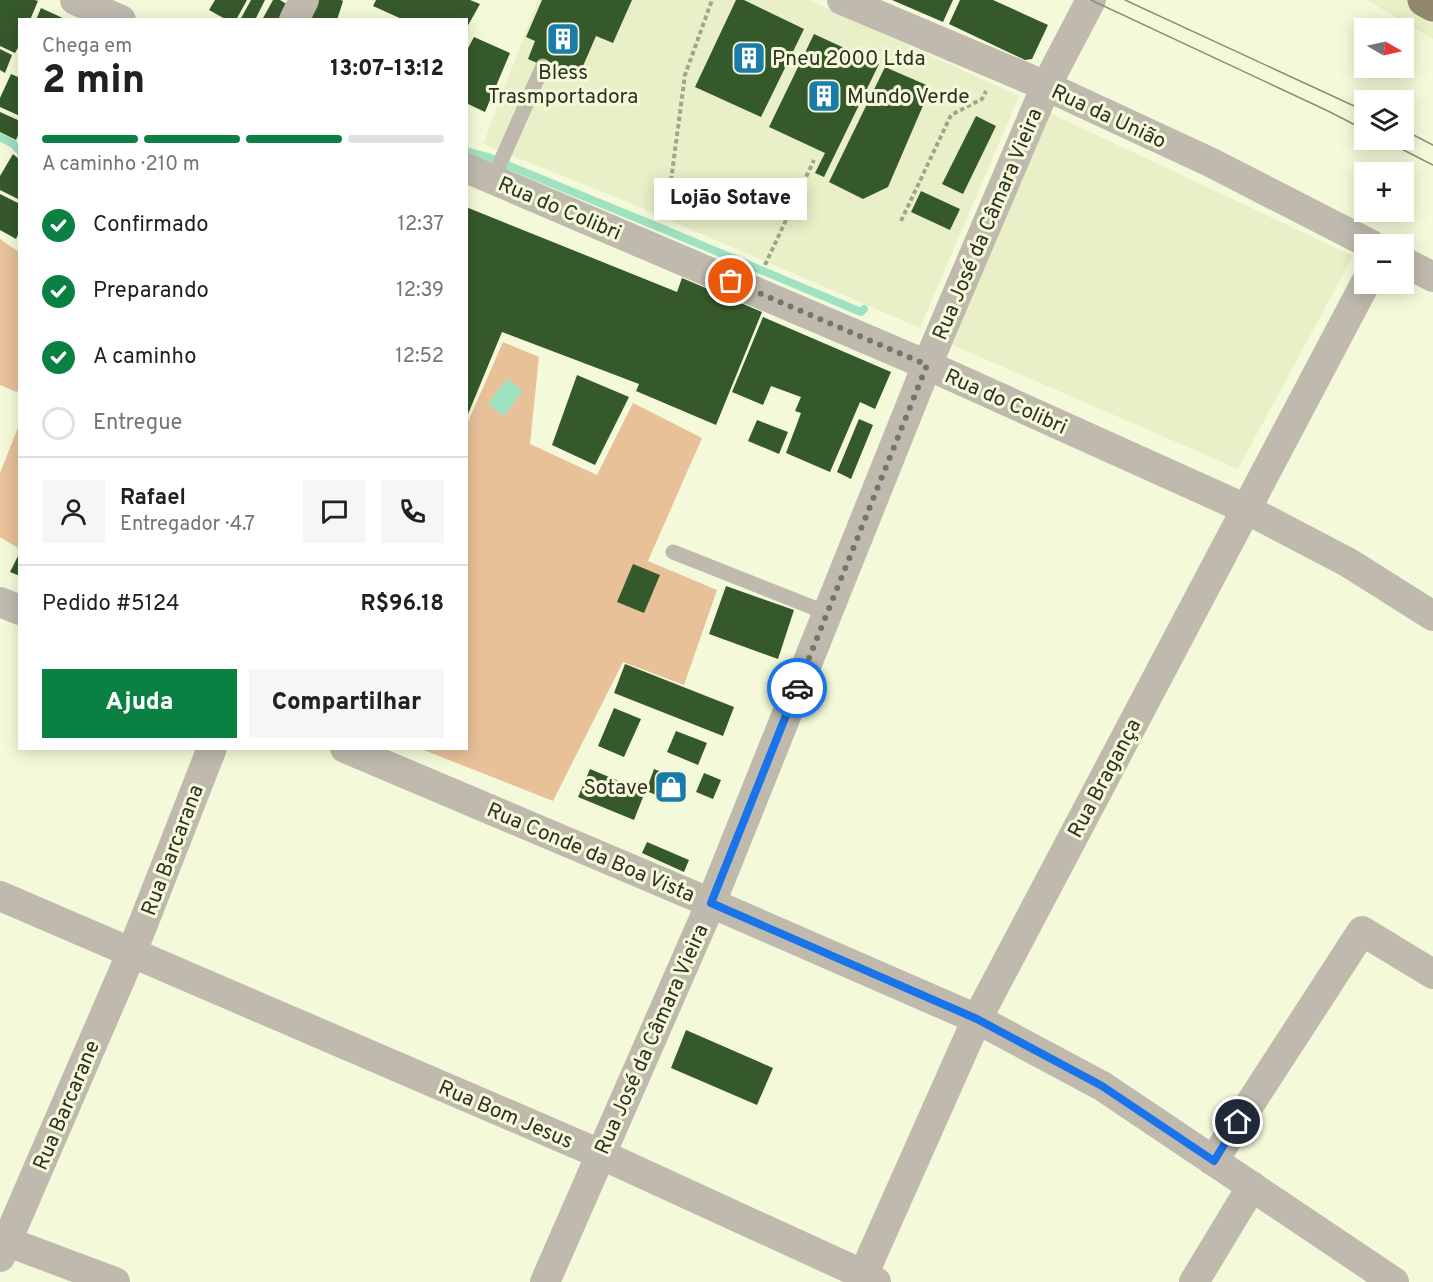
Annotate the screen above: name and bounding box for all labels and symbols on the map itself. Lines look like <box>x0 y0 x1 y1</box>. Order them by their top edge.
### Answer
north arrow <box>1354 18 1414 78</box>
building icon: Bless Trasmportadora <box>545 21 581 57</box>
building icon: Pneu 2000 Ltda <box>731 40 767 76</box>
place label: Pneu 2000 Ltda <box>772 46 925 73</box>
place label: Bless Trasmportadora <box>488 60 638 111</box>
building icon: Mundo Verde <box>806 78 842 114</box>
street label: Rua da União <box>1047 79 1170 156</box>
place label: Mundo Verde <box>847 84 970 111</box>
street label: Rua José da Câmara Vieira <box>927 105 1050 345</box>
street label: Rua do Colibri <box>494 171 625 247</box>
callout: Lojão Sotave <box>654 179 807 221</box>
pin <box>705 255 756 306</box>
street label: Rua do Colibri <box>940 363 1071 441</box>
courier <box>767 658 827 718</box>
street label: Rua Bragança <box>1063 714 1148 843</box>
shop icon: Sotave <box>653 769 689 805</box>
place label: Sotave <box>584 775 648 802</box>
street label: Rua Barcarana <box>136 781 211 920</box>
street label: Rua Conde da Boa Vista <box>482 797 699 909</box>
street label: Rua José da Câmara Vieira <box>589 920 715 1159</box>
street label: Rua Barcarane <box>28 1036 107 1175</box>
street label: Rua Bom Jesus <box>434 1075 577 1156</box>
pin <box>1212 1096 1263 1147</box>

